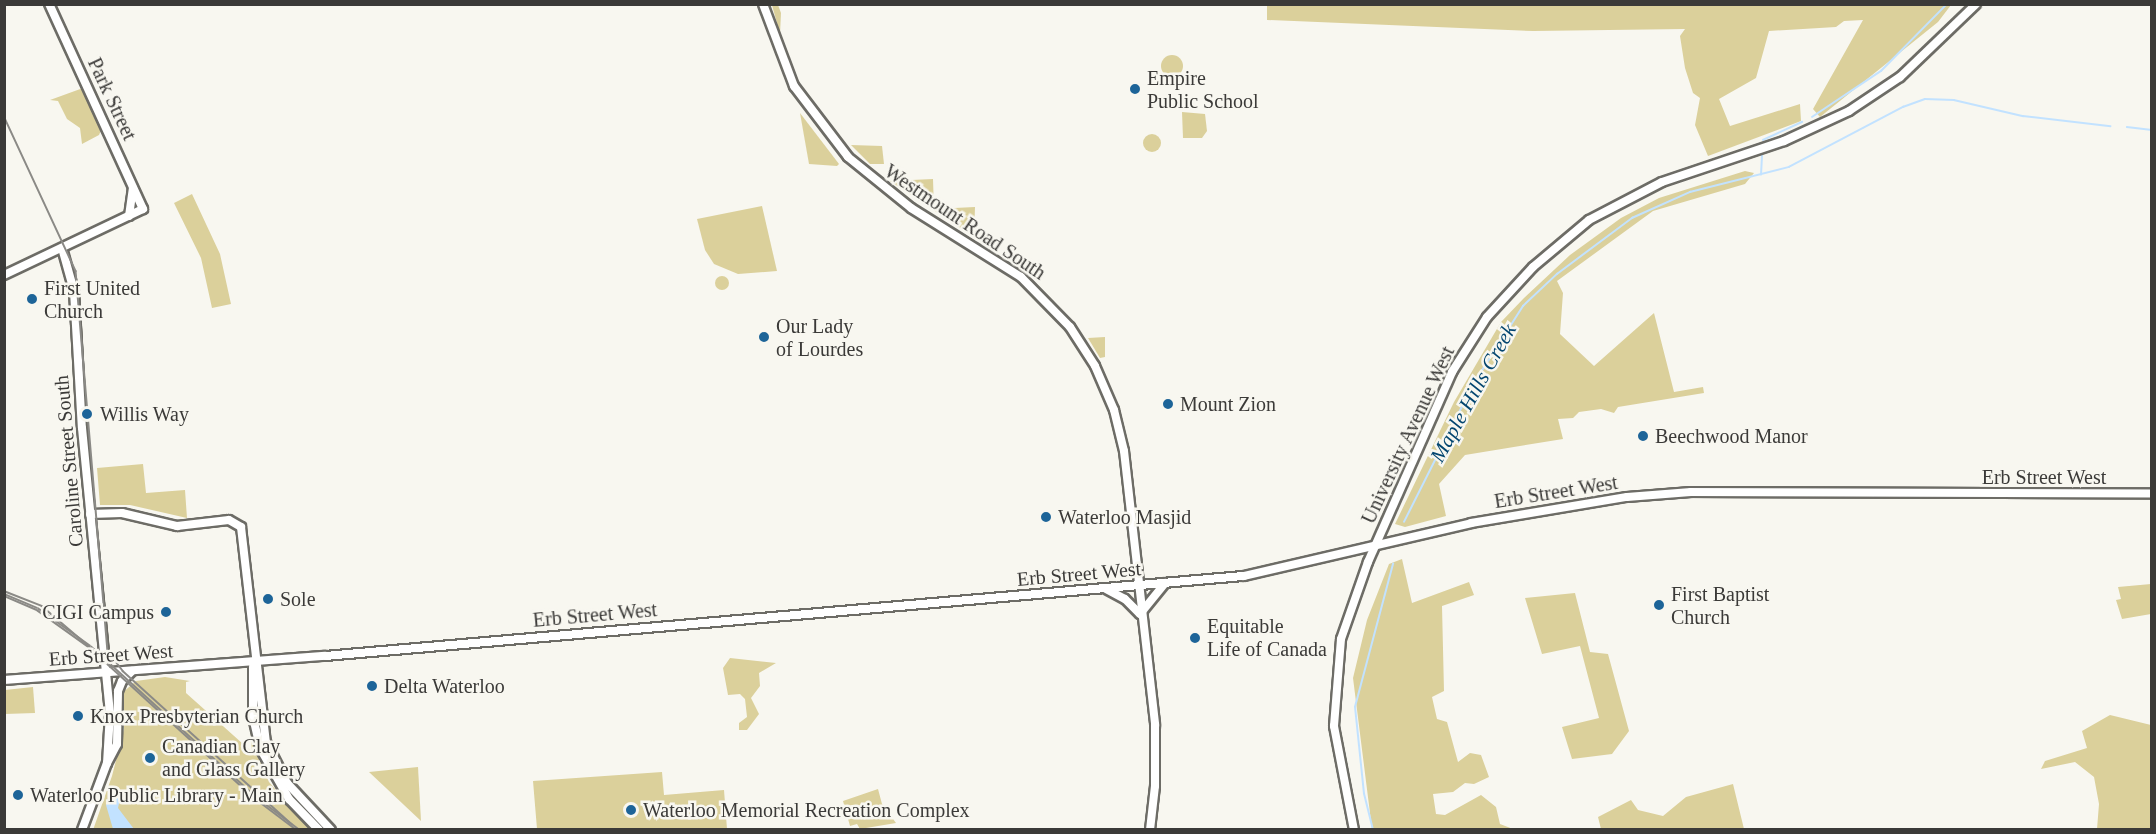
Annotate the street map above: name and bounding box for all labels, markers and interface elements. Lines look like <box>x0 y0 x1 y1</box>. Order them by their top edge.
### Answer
street label: Park Street <box>82 54 142 144</box>
place label: Empire Public School <box>1147 66 1259 113</box>
marker: Empire Public School <box>1128 82 1142 96</box>
street label: Westmount Road South <box>880 159 1050 285</box>
place label: First United Church <box>44 276 140 323</box>
marker: First United Church <box>25 292 39 306</box>
place label: Our Lady of Lourdes <box>776 314 863 361</box>
water label: Maple Hills Creek <box>1425 319 1521 467</box>
marker: Our Lady of Lourdes <box>757 330 771 344</box>
street label: University Avenue West <box>1356 342 1460 528</box>
street label: Caroline Street South <box>50 374 88 548</box>
place label: Mount Zion <box>1180 392 1276 416</box>
marker: Mount Zion <box>1161 397 1175 411</box>
place label: Willis Way <box>100 402 189 426</box>
marker: Willis Way <box>78 405 96 423</box>
place label: Beechwood Manor <box>1655 424 1808 448</box>
marker: Beechwood Manor <box>1636 429 1650 443</box>
street label: Erb Street West <box>1981 465 2107 489</box>
street label: Erb Street West <box>1492 470 1620 514</box>
place label: Waterloo Masjid <box>1058 505 1191 529</box>
marker: Waterloo Masjid <box>1039 510 1053 524</box>
street label: Erb Street West <box>1016 557 1142 591</box>
place label: First Baptist Church <box>1671 582 1769 629</box>
place label: Sole <box>280 587 316 611</box>
marker: Sole <box>261 592 275 606</box>
street label: Erb Street West <box>532 598 658 632</box>
marker: First Baptist Church <box>1652 598 1666 612</box>
place label: CIGI Campus <box>42 600 154 624</box>
marker: CIGI Campus <box>159 605 173 619</box>
place label: Equitable Life of Canada <box>1207 614 1327 661</box>
marker: Equitable Life of Canada <box>1188 631 1202 645</box>
street label: Erb Street West <box>48 639 174 671</box>
place label: Delta Waterloo <box>384 674 505 698</box>
marker: Delta Waterloo <box>365 679 379 693</box>
place label: Knox Presbyterian Church <box>90 704 303 728</box>
marker: Knox Presbyterian Church <box>71 709 85 723</box>
place label: Canadian Clay and Glass Gallery <box>162 734 305 781</box>
marker: Canadian Clay and Glass Gallery <box>143 751 157 765</box>
place label: Waterloo Public Library - Main <box>30 783 283 807</box>
marker: Waterloo Public Library - Main <box>11 788 25 802</box>
place label: Waterloo Memorial Recreation Complex <box>643 798 970 822</box>
marker: Waterloo Memorial Recreation Complex <box>624 803 638 817</box>

